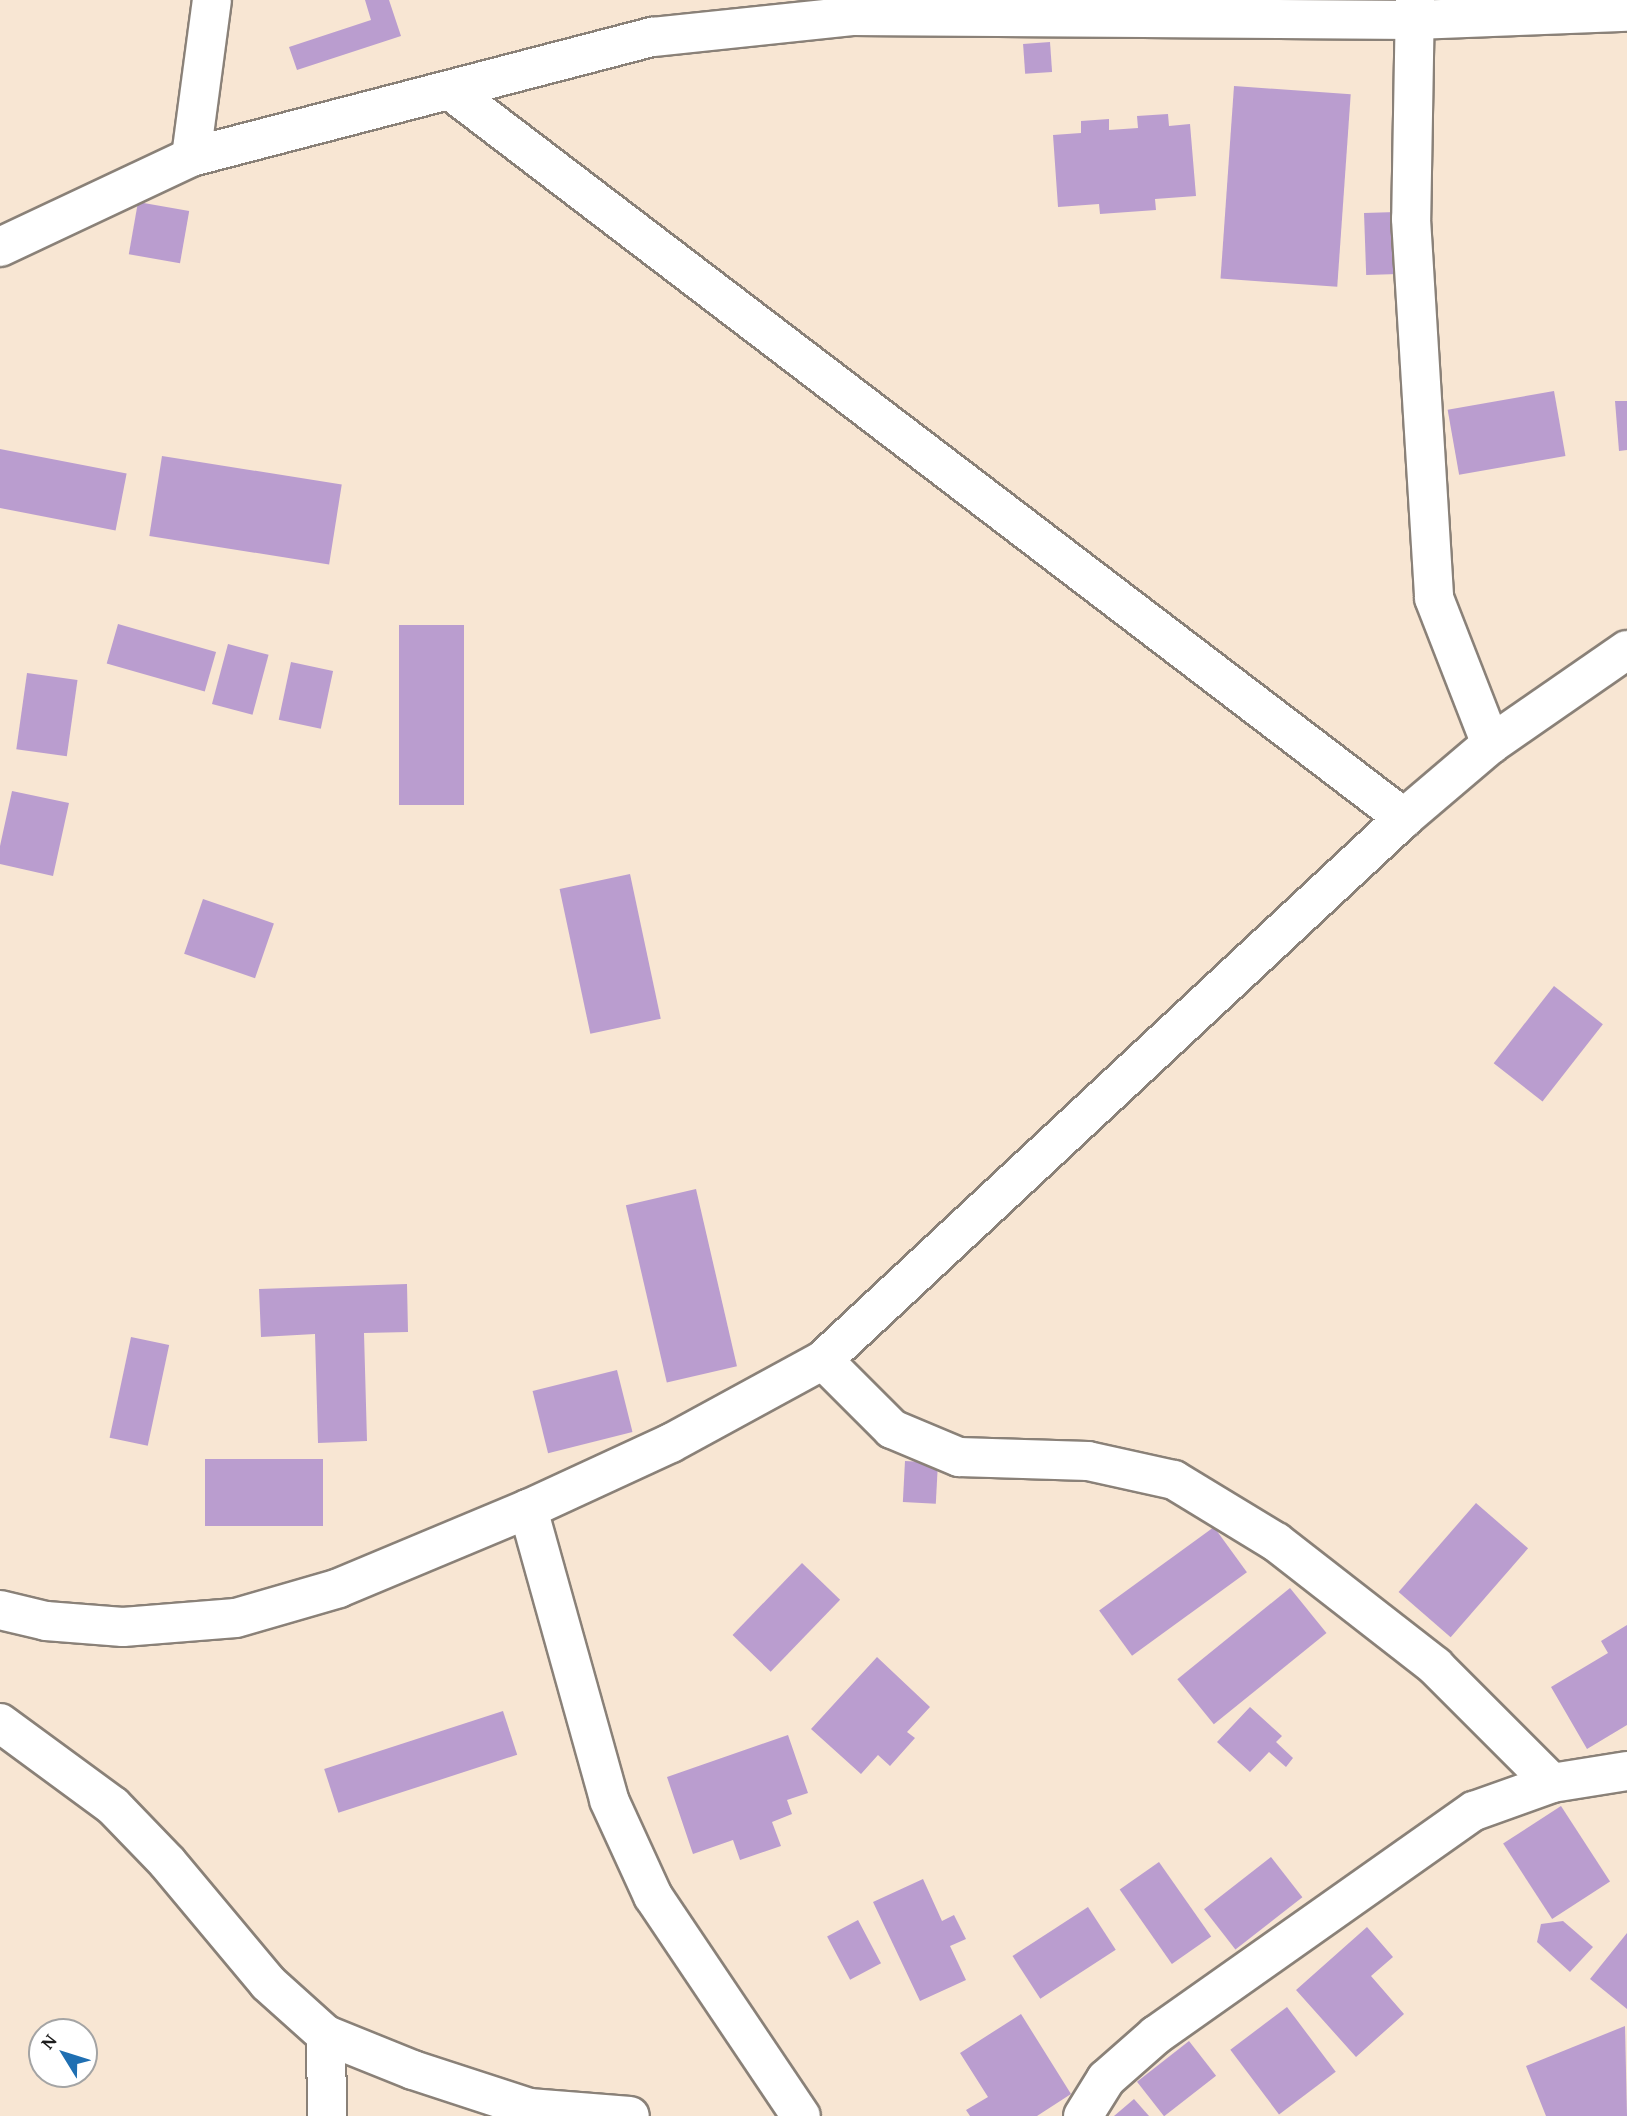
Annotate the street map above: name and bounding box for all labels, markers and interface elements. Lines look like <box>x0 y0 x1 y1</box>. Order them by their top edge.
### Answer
north arrow <box>28 2018 98 2088</box>
text: N <box>33 2028 63 2055</box>

